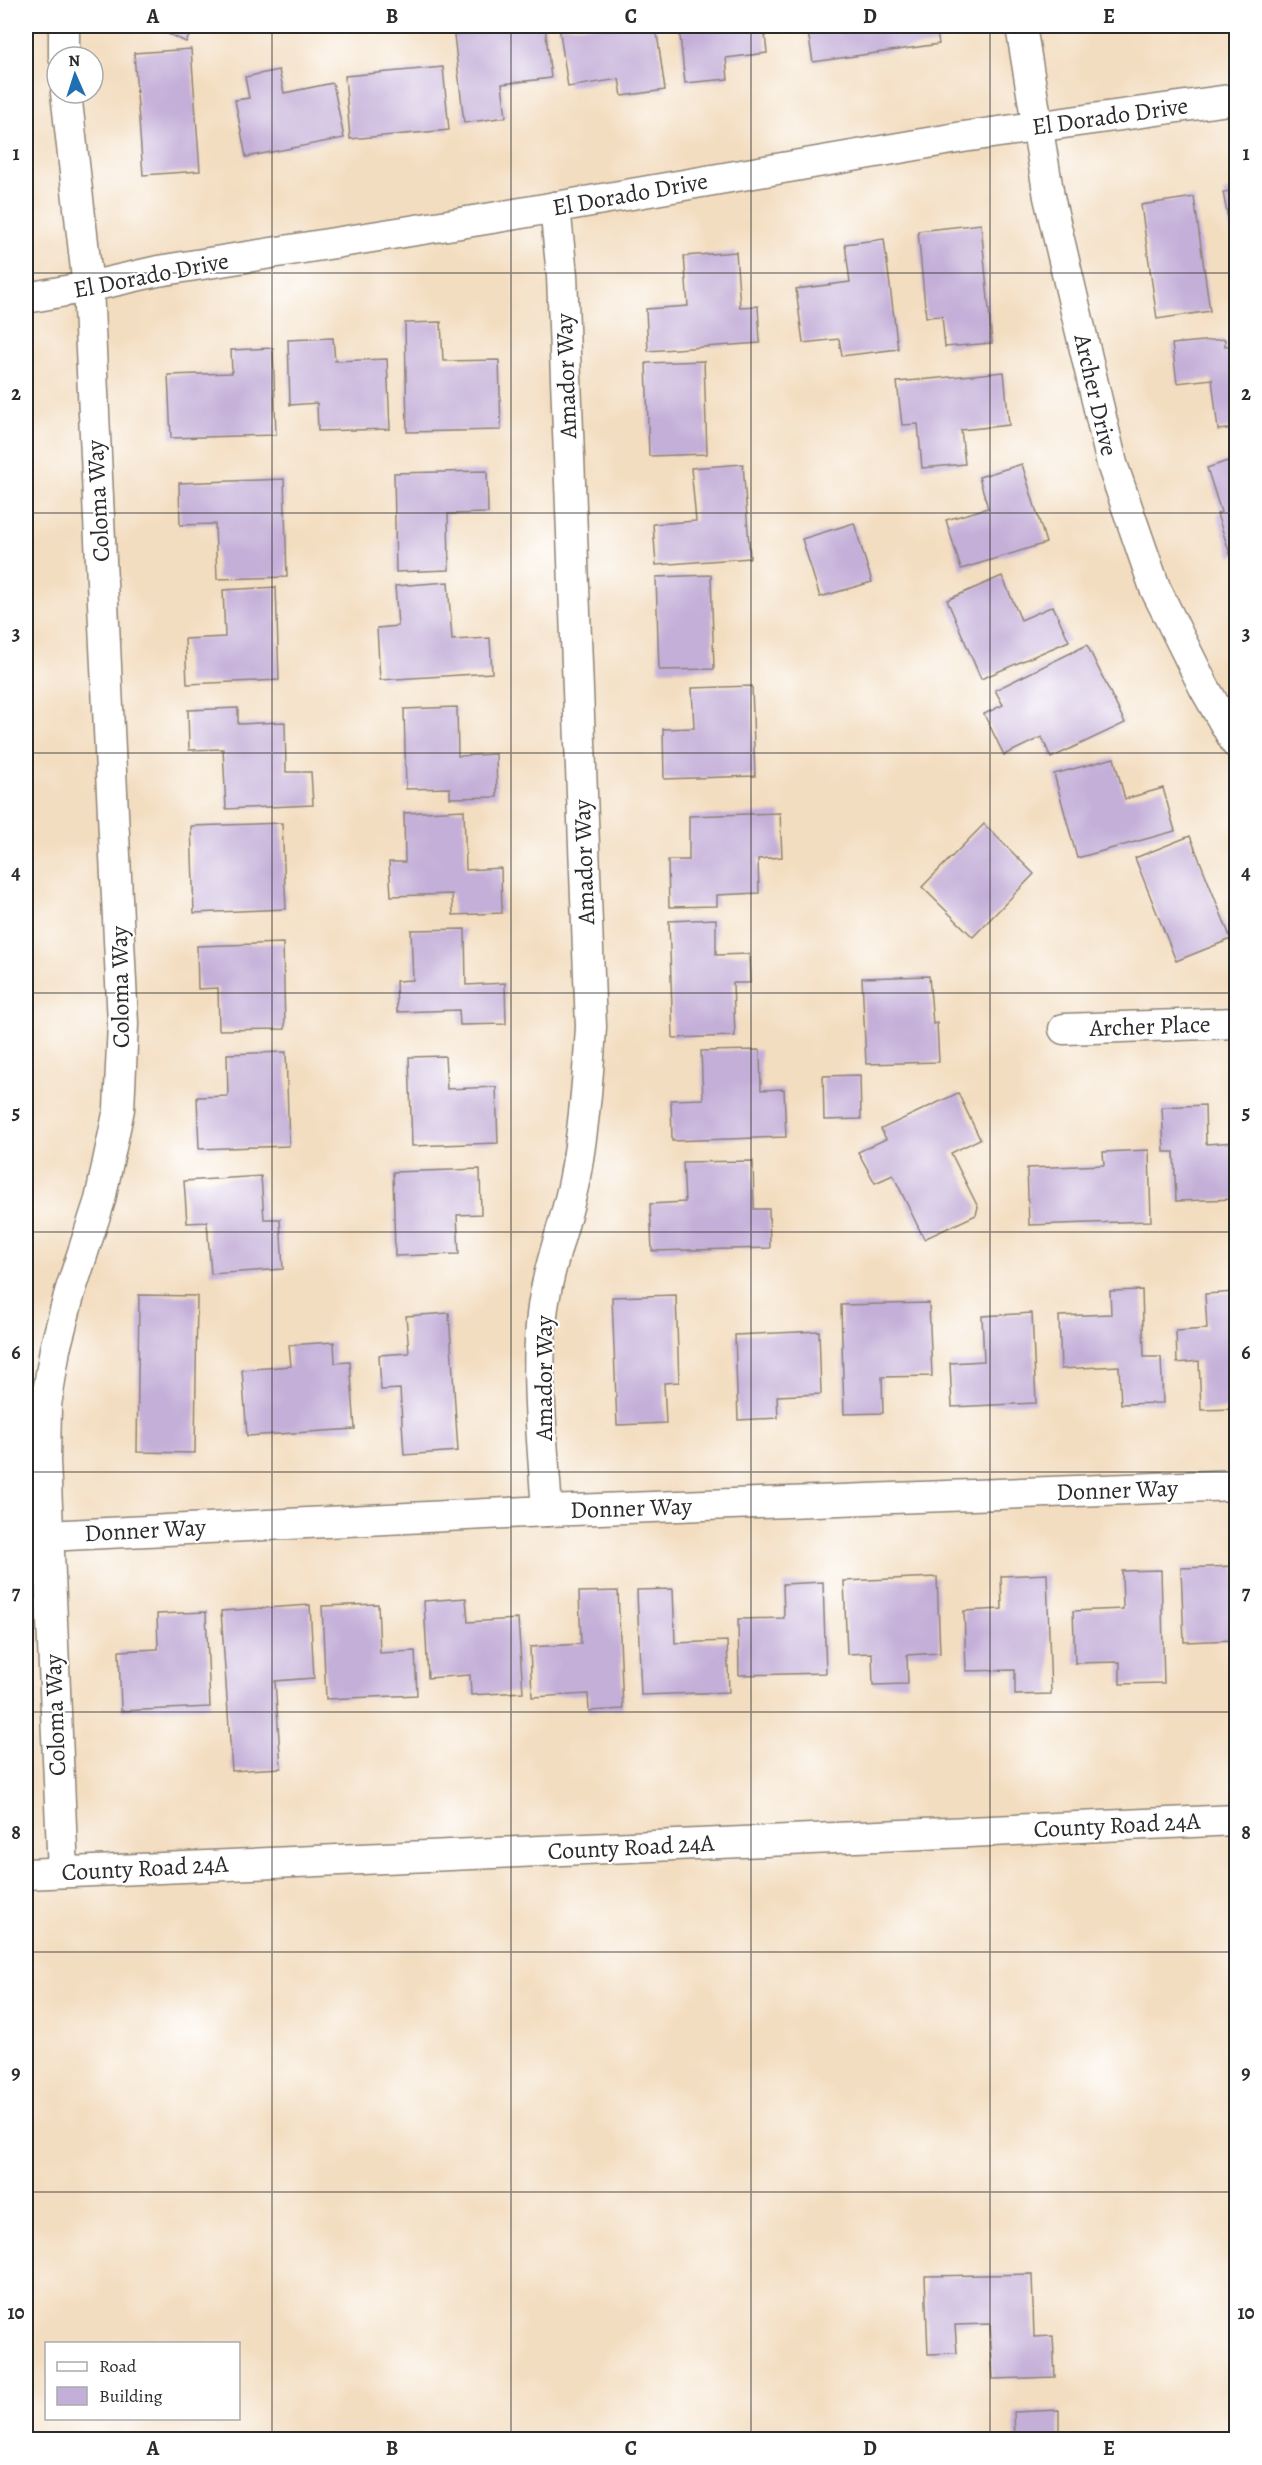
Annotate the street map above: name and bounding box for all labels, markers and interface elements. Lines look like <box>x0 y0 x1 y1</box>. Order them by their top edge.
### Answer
text: A <box>146 3 160 30</box>
text: B <box>386 3 398 30</box>
text: C <box>625 3 637 30</box>
text: D <box>863 3 877 30</box>
text: E <box>1103 3 1115 30</box>
north arrow <box>45 45 105 105</box>
text: N <box>68 50 81 72</box>
street label: El Dorado Drive <box>1030 89 1190 143</box>
text: 1 <box>12 140 20 167</box>
text: 1 <box>1242 140 1250 167</box>
street label: El Dorado Drive <box>550 165 710 223</box>
street label: El Dorado Drive <box>71 244 231 306</box>
street label: Amador Way <box>548 313 584 440</box>
street label: Archer Drive <box>1066 330 1126 459</box>
text: 2 <box>11 380 21 407</box>
text: 2 <box>1241 380 1251 407</box>
street label: Coloma Way <box>79 439 117 563</box>
text: 3 <box>12 620 20 647</box>
text: 3 <box>1242 620 1250 647</box>
street label: Amador Way <box>566 799 602 926</box>
text: 4 <box>11 859 21 886</box>
text: 4 <box>1241 859 1251 886</box>
street label: Coloma Way <box>103 925 137 1048</box>
street label: Archer Place <box>1088 1008 1211 1044</box>
text: 5 <box>12 1099 20 1126</box>
text: 5 <box>1242 1099 1250 1126</box>
street label: Amador Way <box>528 1315 560 1442</box>
text: 6 <box>11 1339 21 1366</box>
text: 6 <box>1241 1339 1251 1366</box>
street label: Donner Way <box>1056 1472 1179 1508</box>
street label: Donner Way <box>570 1490 693 1526</box>
street label: Donner Way <box>83 1511 207 1549</box>
text: 7 <box>12 1579 21 1606</box>
text: 7 <box>1242 1579 1251 1606</box>
street label: Coloma Way <box>37 1653 73 1777</box>
street label: County Road 24A <box>1033 1805 1202 1845</box>
text: 8 <box>11 1819 21 1846</box>
text: 8 <box>1241 1819 1251 1846</box>
street label: County Road 24A <box>547 1827 716 1867</box>
street label: County Road 24A <box>61 1848 230 1888</box>
text: 9 <box>11 2059 21 2086</box>
text: 9 <box>1241 2059 1251 2086</box>
text: 10 <box>7 2299 25 2326</box>
text: 10 <box>1237 2299 1255 2326</box>
legend <box>45 2342 240 2420</box>
text: Road <box>99 2354 137 2378</box>
text: Building <box>99 2384 163 2408</box>
text: A <box>146 2435 160 2462</box>
text: B <box>386 2435 398 2462</box>
text: C <box>625 2435 637 2462</box>
text: D <box>863 2435 877 2462</box>
text: E <box>1103 2435 1115 2462</box>

